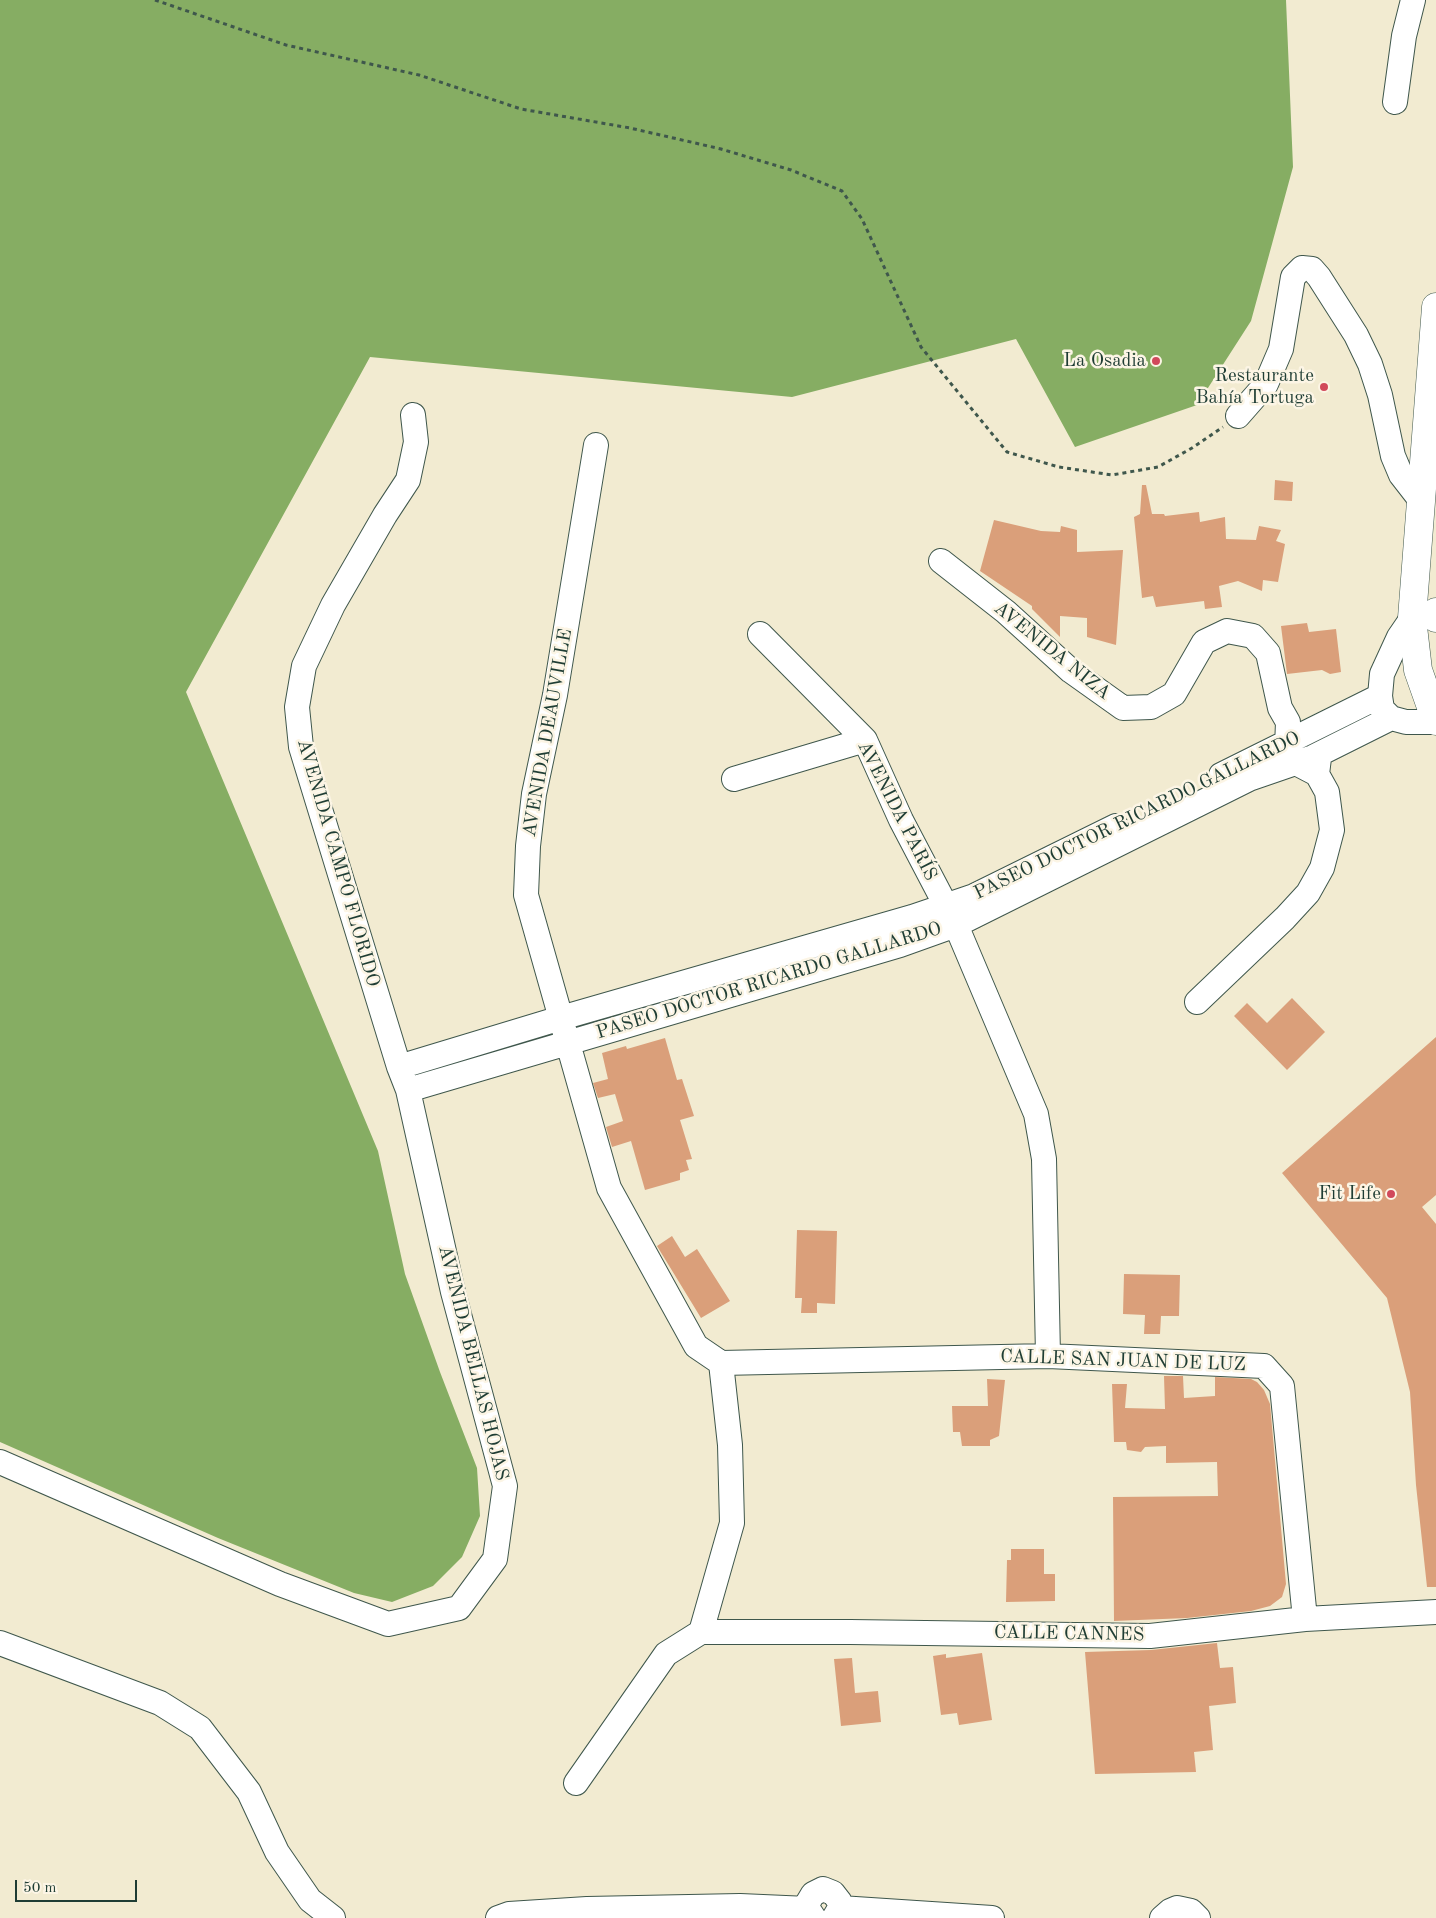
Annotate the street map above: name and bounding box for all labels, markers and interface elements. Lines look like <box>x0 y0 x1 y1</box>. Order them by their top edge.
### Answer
place label: La Osadia <box>1063 350 1146 372</box>
marker: La Osadia <box>1150 355 1162 367</box>
place label: Restaurante Bahía Tortuga <box>1195 365 1314 409</box>
marker: Restaurante Bahía Tortuga <box>1318 381 1330 393</box>
street label: AVENIDA NIZA <box>989 597 1115 705</box>
street label: AVENIDA DEAUVILLE <box>518 627 578 839</box>
street label: PASEO DOCTOR RICARDO GALLARDO <box>970 727 1304 905</box>
street label: AVENIDA CAMPO FLORIDO <box>292 737 384 989</box>
street label: AVENIDA PARÍS <box>852 737 942 885</box>
street label: PASEO DOCTOR RICARDO GALLARDO <box>594 917 944 1045</box>
place label: Fit Life <box>1318 1183 1381 1205</box>
marker: Fit Life <box>1385 1188 1397 1200</box>
street label: AVENIDA BELLAS HOJAS <box>433 1243 513 1483</box>
street label: CALLE SAN JUAN DE LUZ <box>1000 1345 1246 1377</box>
street label: CALLE CANNES <box>994 1621 1144 1647</box>
scale bar <box>18 1870 140 1902</box>
text: 50 m <box>23 1881 57 1896</box>

